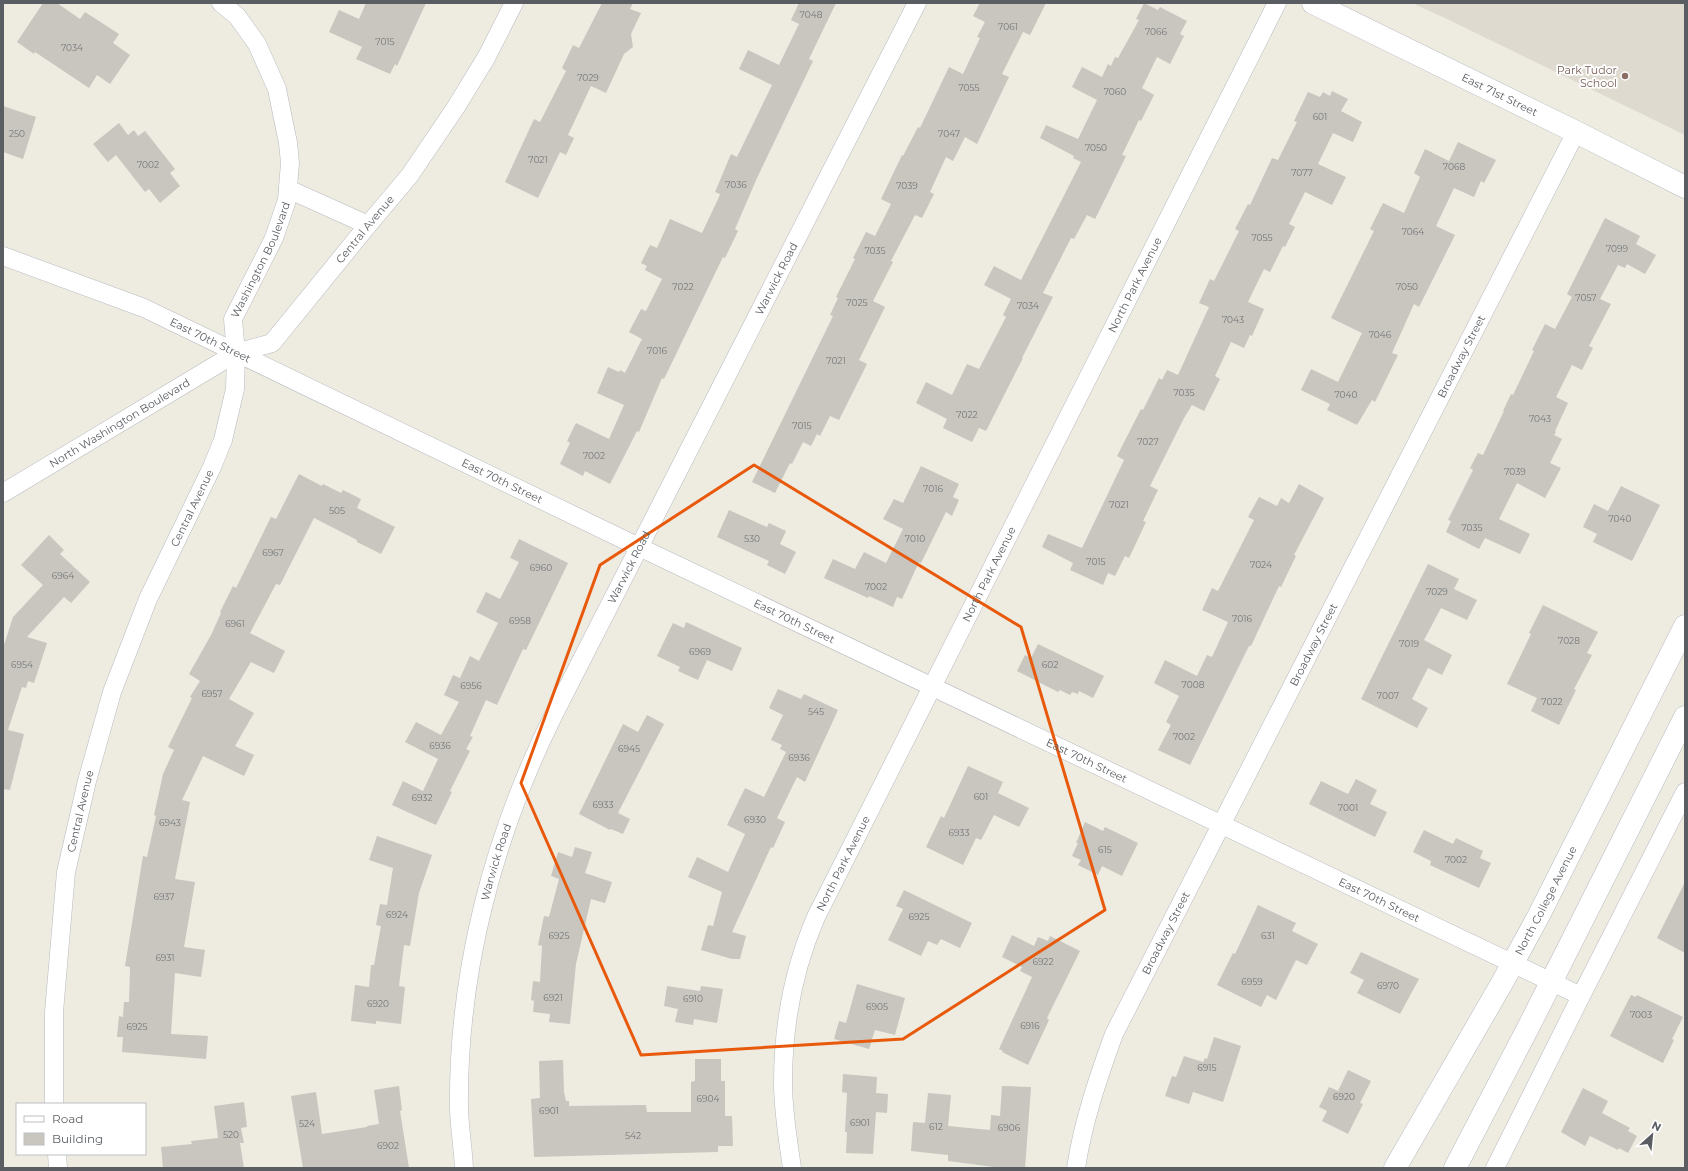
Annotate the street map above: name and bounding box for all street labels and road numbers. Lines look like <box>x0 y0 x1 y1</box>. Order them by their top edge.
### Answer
street label: East 71st Street <box>1459 70 1541 119</box>
street label: Central Avenue <box>333 192 397 266</box>
street label: Washington Boulevard <box>228 200 293 320</box>
street label: North Park Avenue <box>1105 235 1165 335</box>
street label: Warwick Road <box>752 240 801 317</box>
street label: Broadway Street <box>1434 312 1488 400</box>
street label: East 70th Street <box>168 315 254 366</box>
street label: North Washington Boulevard <box>47 375 193 471</box>
street label: East 70th Street <box>459 455 545 507</box>
street label: Central Avenue <box>167 467 217 549</box>
street label: North Park Avenue <box>959 524 1019 624</box>
street label: Warwick Road <box>605 529 653 606</box>
street label: East 70th Street <box>751 596 838 647</box>
street label: Broadway Street <box>1286 600 1341 688</box>
street label: East 70th Street <box>1044 735 1130 786</box>
street label: Central Avenue <box>64 768 97 854</box>
street label: North Park Avenue <box>813 813 873 913</box>
street label: Warwick Road <box>478 822 514 902</box>
street label: North College Avenue <box>1512 843 1580 958</box>
street label: East 70th Street <box>1336 875 1423 925</box>
street label: Broadway Street <box>1139 889 1193 977</box>

